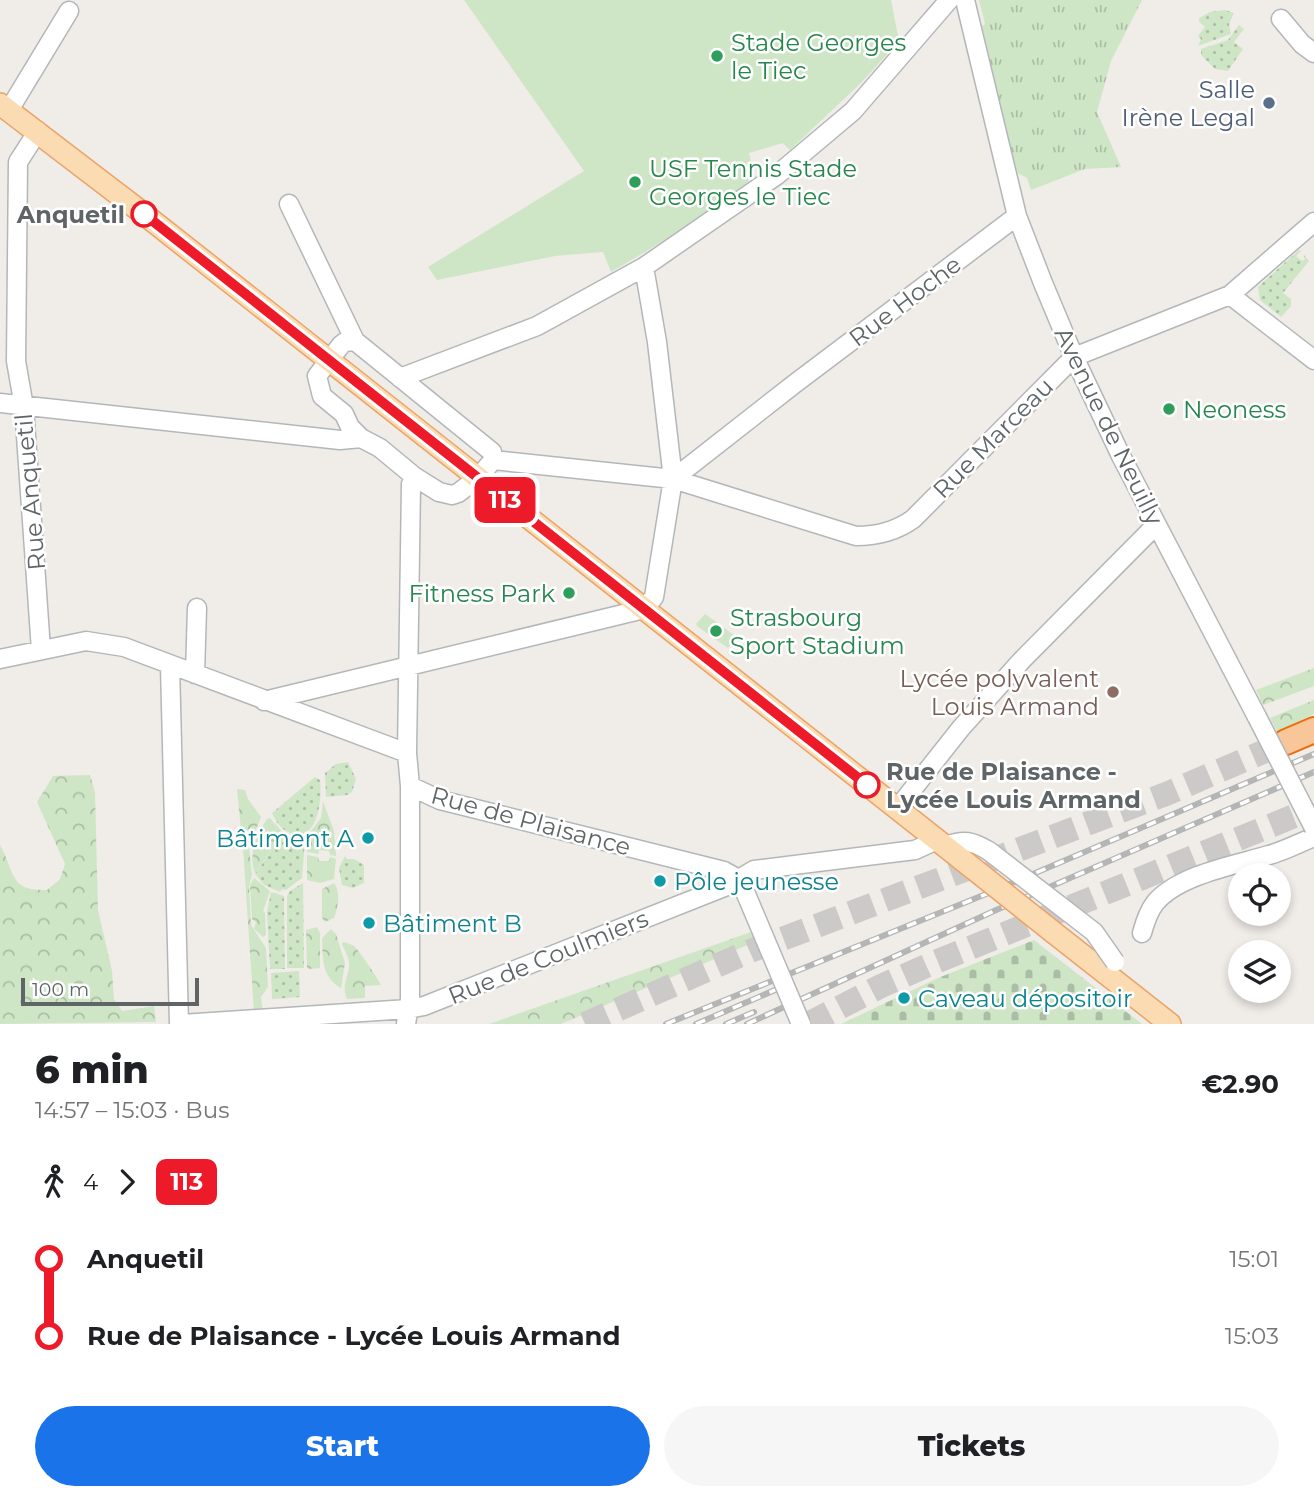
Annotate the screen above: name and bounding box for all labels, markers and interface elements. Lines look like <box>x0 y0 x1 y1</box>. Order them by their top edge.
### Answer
place label: Stade Georges le Tiec <box>731 28 906 85</box>
marker: Stade Georges le Tiec <box>709 48 725 64</box>
place label: Salle Irène Legal <box>1121 75 1255 132</box>
marker: Salle Irène Legal <box>1261 95 1277 111</box>
place label: USF Tennis Stade Georges le Tiec <box>649 154 857 211</box>
marker: USF Tennis Stade Georges le Tiec <box>627 174 643 190</box>
place label: Anquetil <box>16 200 125 229</box>
marker: Anquetil <box>131 201 157 227</box>
street label: Rue Hoche <box>843 249 967 353</box>
street label: Avenue de Neuilly <box>1049 322 1169 530</box>
street label: Rue Marceau <box>927 372 1059 504</box>
place label: Neoness <box>1183 395 1286 424</box>
marker: Neoness <box>1161 401 1177 417</box>
street label: Rue Anquetil <box>9 412 51 572</box>
line badge: 113 <box>465 477 545 523</box>
text: 113 <box>488 485 522 514</box>
place label: Fitness Park <box>409 579 556 608</box>
marker: Fitness Park <box>561 585 577 601</box>
place label: Strasbourg Sport Stadium <box>730 603 905 660</box>
marker: Strasbourg Sport Stadium <box>708 623 724 639</box>
place label: Lycée polyvalent Louis Armand <box>899 664 1099 721</box>
marker: Lycée polyvalent Louis Armand <box>1105 684 1121 700</box>
place label: Rue de Plaisance - Lycée Louis Armand <box>886 757 1141 814</box>
marker: Rue de Plaisance - Lycée Louis Armand <box>854 772 880 798</box>
street label: Rue de Plaisance <box>428 780 634 862</box>
place label: Bâtiment A <box>216 824 355 853</box>
marker: Bâtiment A <box>360 830 376 846</box>
map controls <box>1228 863 1291 1003</box>
button: locate <box>1228 863 1291 926</box>
place label: Pôle jeunesse <box>674 867 839 896</box>
marker: Pôle jeunesse <box>652 873 668 889</box>
street label: Rue de Coulmiers <box>444 904 652 1010</box>
place label: Bâtiment B <box>383 909 522 938</box>
marker: Bâtiment B <box>361 915 377 931</box>
button: layers <box>1228 940 1291 1003</box>
scale bar <box>21 975 200 1007</box>
text: 100 m <box>32 978 89 1001</box>
place label: Caveau dépositoir <box>918 984 1133 1013</box>
marker: Caveau dépositoir <box>896 990 912 1006</box>
text: 6 min <box>35 1046 149 1093</box>
text: €2.90 <box>1201 1068 1279 1100</box>
text: 14:57 – 15:03 · Bus <box>35 1096 229 1124</box>
icon: walk <box>35 1163 73 1201</box>
icon: forward <box>108 1163 146 1201</box>
text: 113 <box>170 1167 203 1196</box>
text: 4 <box>83 1168 98 1196</box>
text: Anquetil <box>87 1243 204 1275</box>
text: 15:01 <box>1229 1245 1279 1273</box>
text: Rue de Plaisance - Lycée Louis Armand <box>87 1320 621 1352</box>
text: 15:03 <box>1225 1322 1279 1350</box>
button: Start <box>35 1406 650 1486</box>
button: Tickets <box>664 1406 1279 1486</box>

